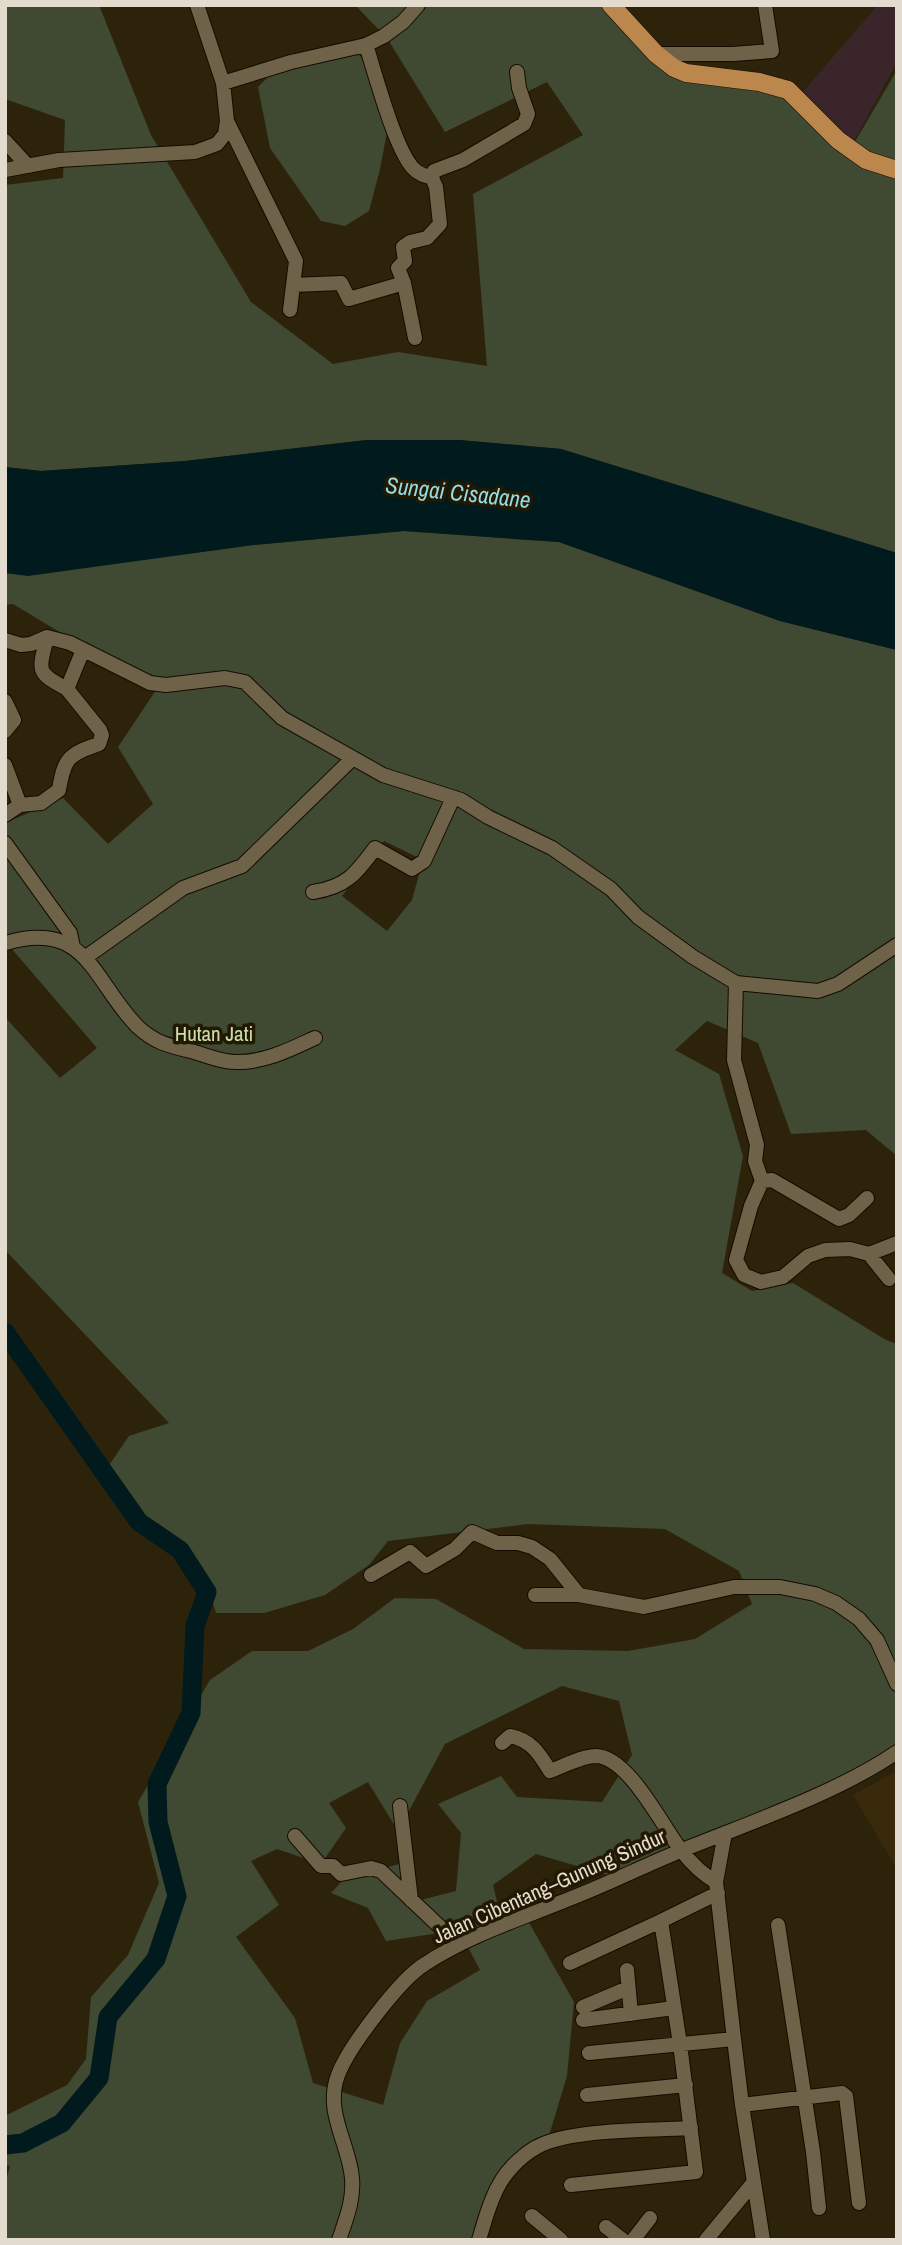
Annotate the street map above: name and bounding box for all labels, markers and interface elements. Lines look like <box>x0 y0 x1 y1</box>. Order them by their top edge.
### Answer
water label: Sungai Cisadane <box>384 469 532 515</box>
park label: Hutan Jati <box>175 1019 253 1048</box>
street label: Jalan Cibentang–Gunung Sindur <box>428 1821 670 1950</box>

